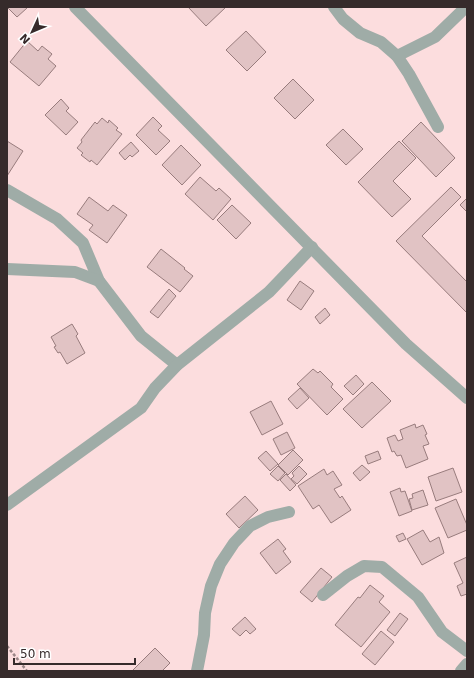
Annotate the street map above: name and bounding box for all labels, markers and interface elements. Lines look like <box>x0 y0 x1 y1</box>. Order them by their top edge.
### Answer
north arrow <box>12 12 52 52</box>
text: N <box>17 31 33 46</box>
scale bar <box>14 640 135 666</box>
text: 50 m <box>20 647 51 661</box>

